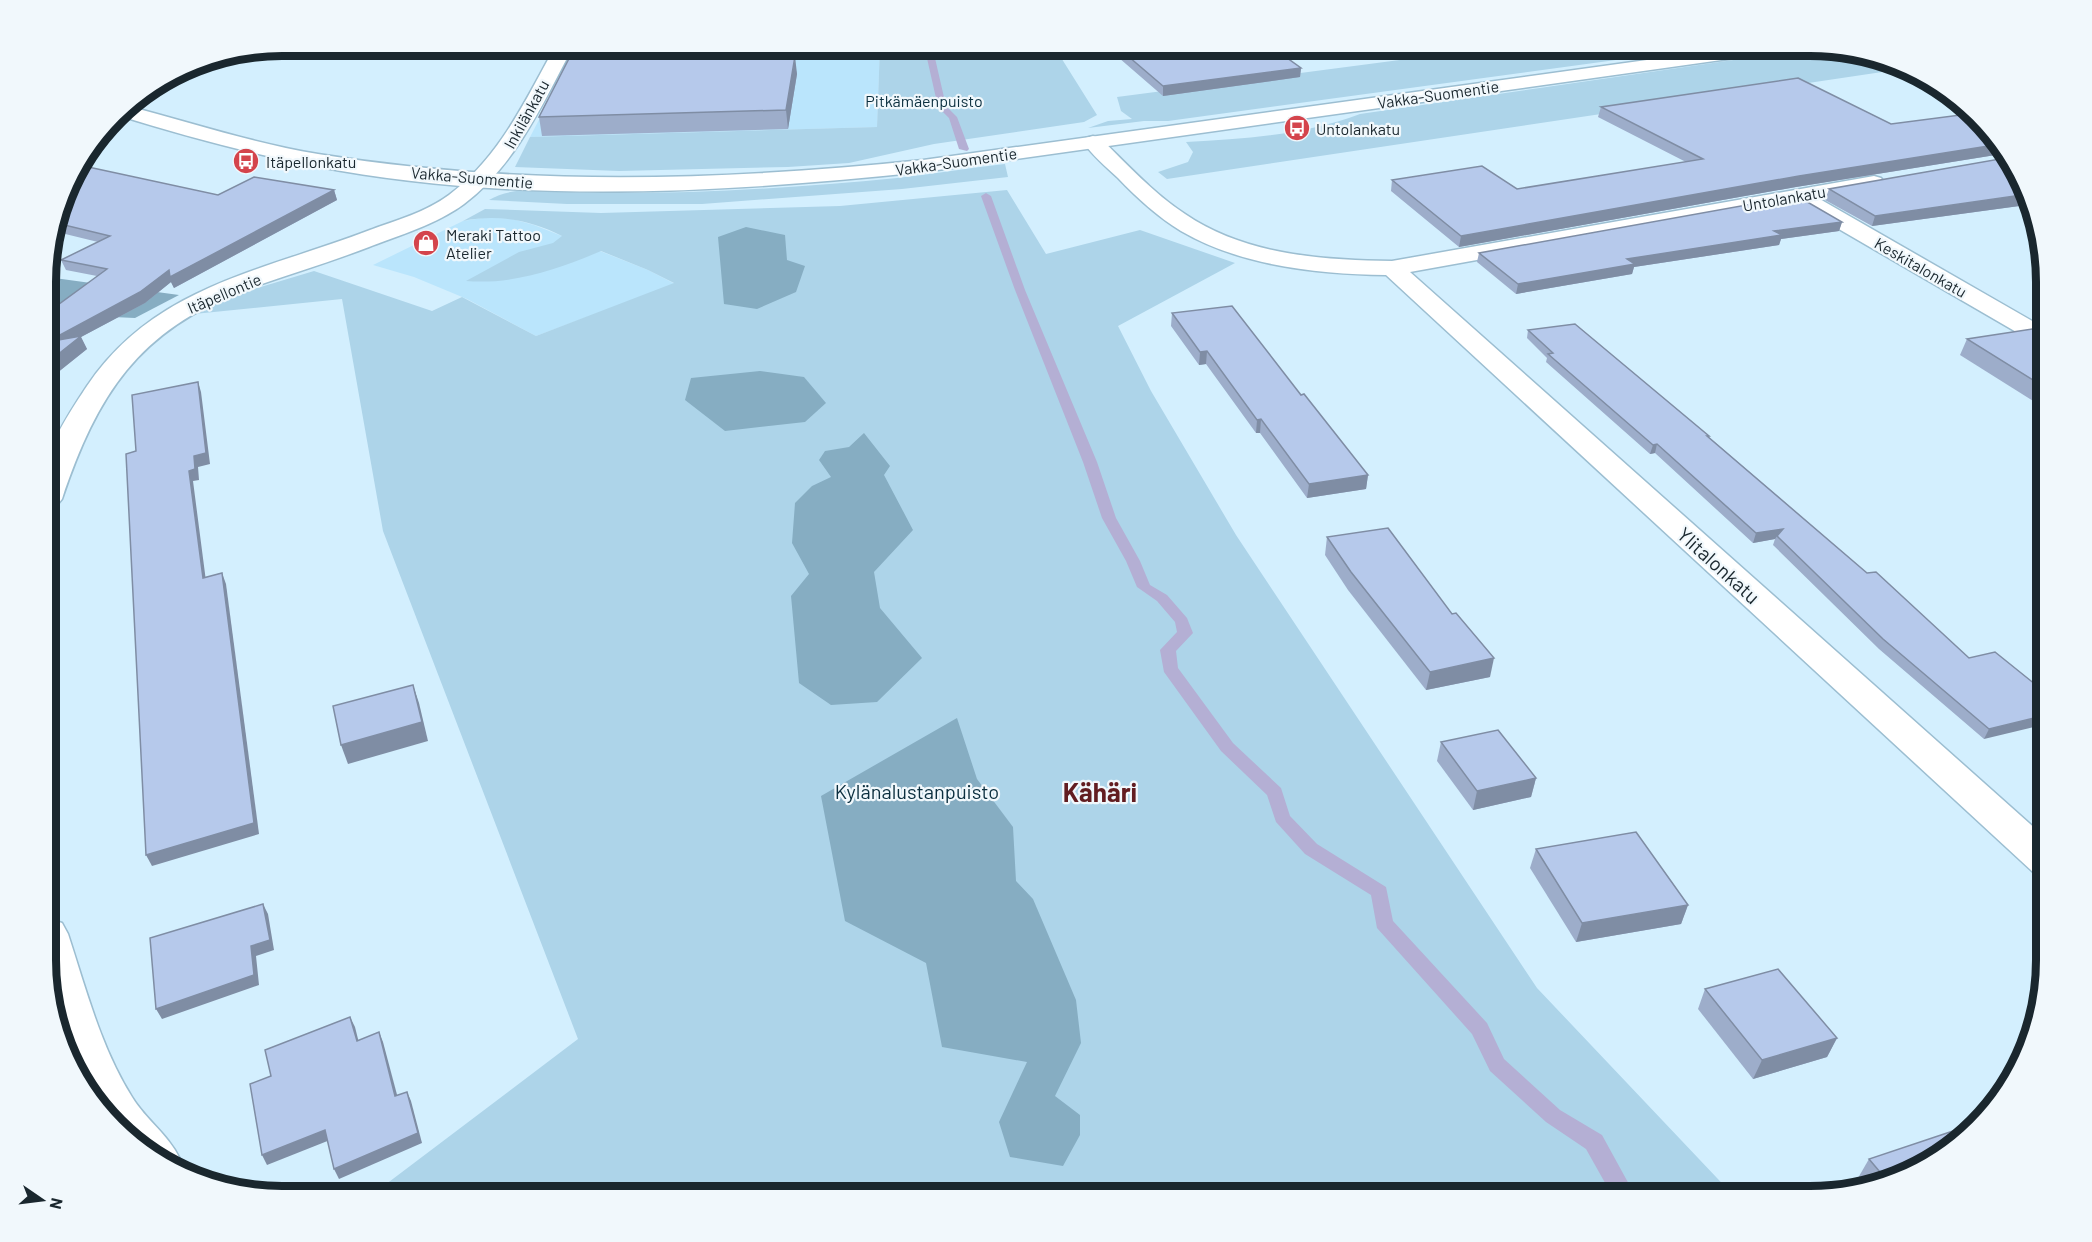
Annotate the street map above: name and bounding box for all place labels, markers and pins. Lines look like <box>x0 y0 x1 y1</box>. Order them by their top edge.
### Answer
bus stop icon: Untolankatu <box>1282 113 1312 143</box>
place label: Untolankatu <box>1316 119 1400 138</box>
bus stop icon: Itäpellonkatu <box>231 146 261 176</box>
place label: Itäpellonkatu <box>266 152 356 171</box>
place label: Meraki Tattoo Atelier <box>446 225 541 262</box>
shop icon: Meraki Tattoo Atelier <box>411 228 441 258</box>

